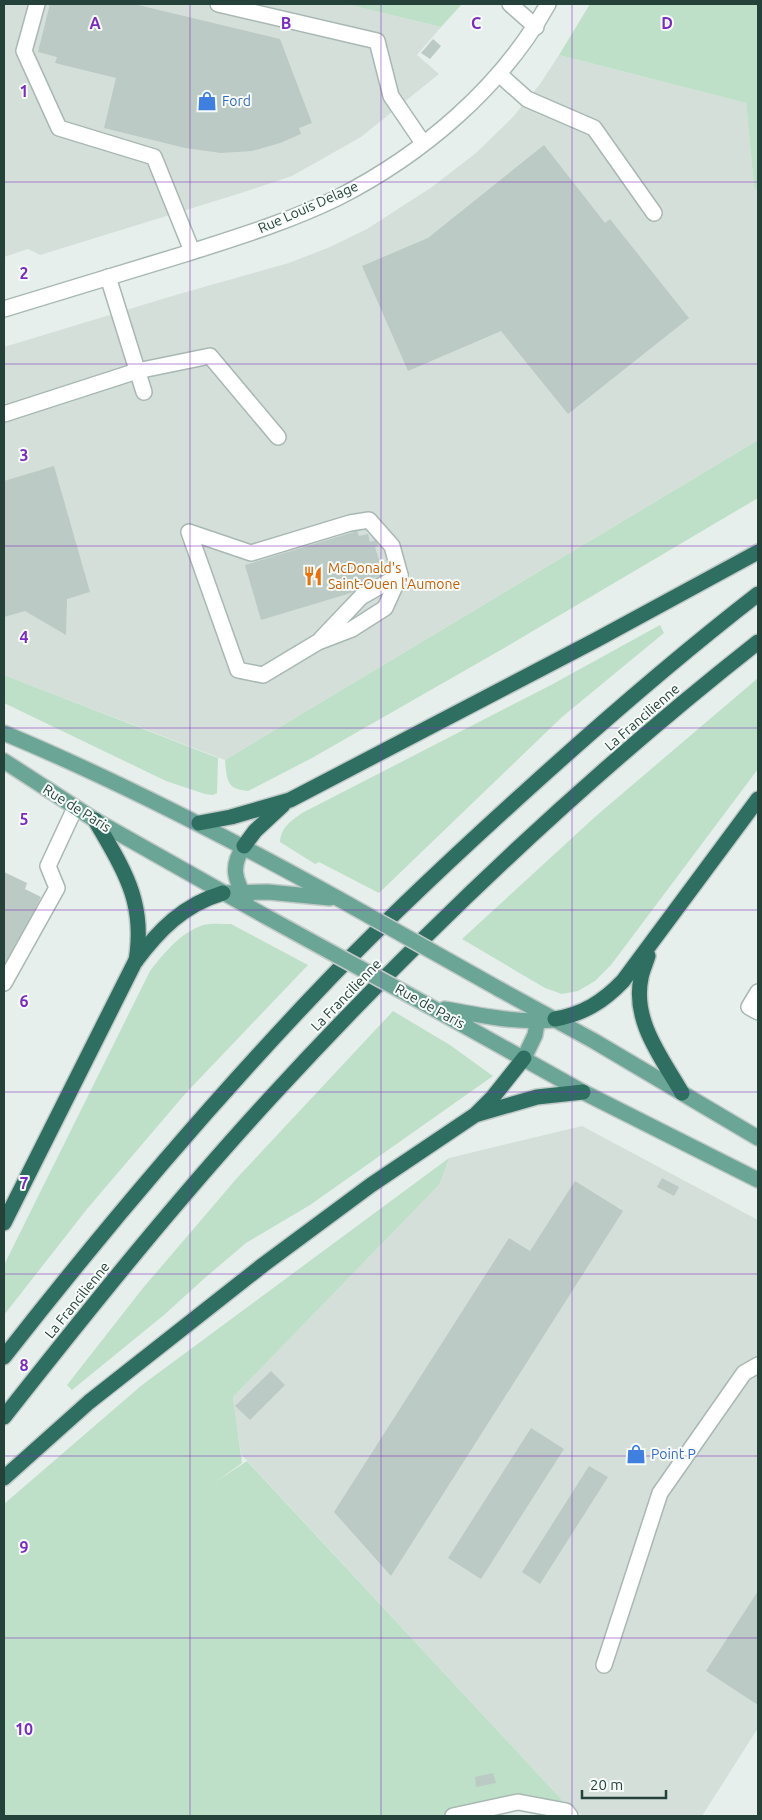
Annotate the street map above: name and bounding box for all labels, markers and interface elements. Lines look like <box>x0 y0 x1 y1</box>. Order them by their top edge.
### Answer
text: A <box>89 14 101 32</box>
text: B <box>281 14 291 32</box>
text: C <box>471 14 481 32</box>
text: D <box>661 14 673 32</box>
text: 1 <box>19 82 29 100</box>
shop icon: Ford <box>196 90 218 112</box>
place label: Ford <box>222 93 251 109</box>
street label: Rue Louis Delage <box>255 178 361 236</box>
text: 2 <box>19 264 29 282</box>
text: 3 <box>19 446 29 464</box>
place label: McDonald's Saint-Ouen l'Aumone <box>328 560 460 592</box>
restaurant icon: McDonald's Saint-Ouen l'Aumone <box>302 565 324 587</box>
text: 4 <box>19 628 29 646</box>
street label: La Francilienne <box>601 680 683 754</box>
street label: Rue de Paris <box>40 781 114 835</box>
text: 5 <box>19 810 29 828</box>
street label: La Francilienne <box>308 956 384 1034</box>
street label: Rue de Paris <box>392 980 468 1032</box>
text: 6 <box>19 992 29 1010</box>
text: 7 <box>19 1174 29 1192</box>
street label: La Francilienne <box>41 1259 113 1341</box>
text: 8 <box>19 1356 29 1374</box>
shop icon: Point P <box>625 1443 647 1465</box>
place label: Point P <box>651 1446 696 1462</box>
text: 9 <box>19 1538 29 1556</box>
text: 10 <box>15 1720 33 1738</box>
scale bar <box>582 1768 666 1800</box>
text: 20 m <box>590 1776 623 1793</box>

